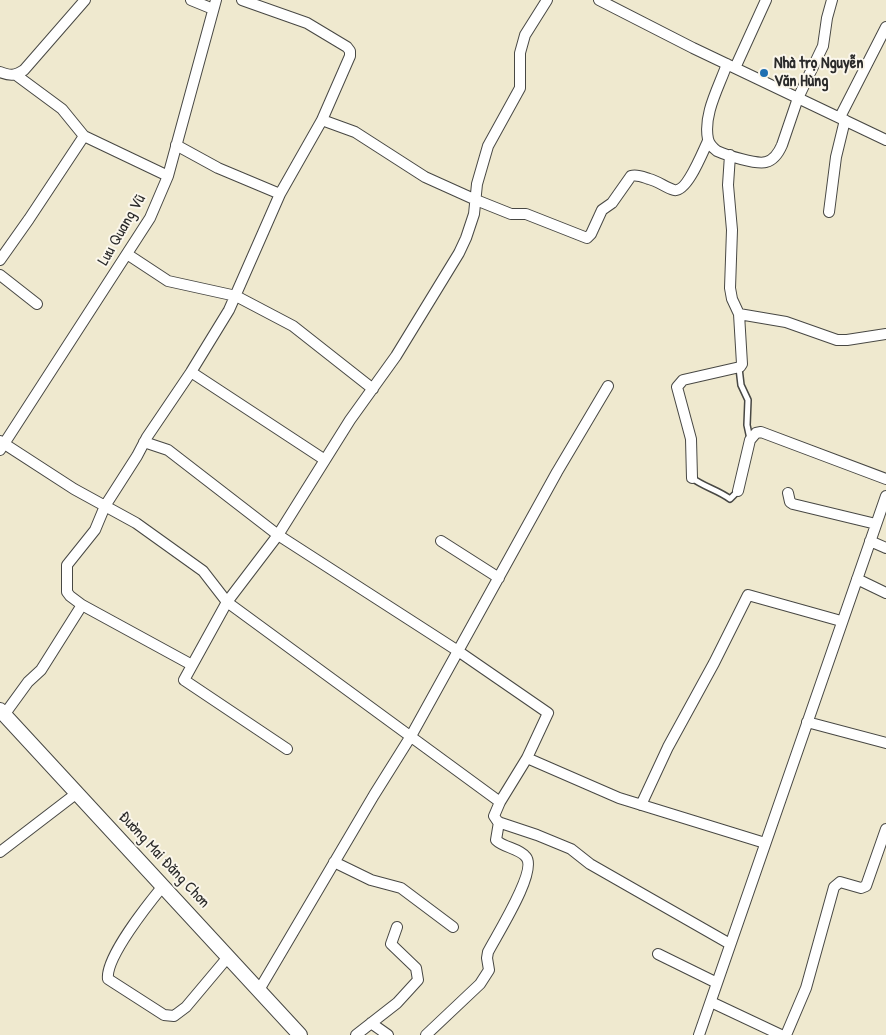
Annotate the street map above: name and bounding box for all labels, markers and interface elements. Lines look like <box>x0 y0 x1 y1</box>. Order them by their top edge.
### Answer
place label: Nhà trọ Nguyễn Văn Hùng <box>774 54 863 92</box>
marker: Nhà trọ Nguyễn Văn Hùng <box>758 67 770 79</box>
street label: Lưu Quang Vũ <box>94 191 150 269</box>
street label: Đường Mai Đăng Chơn <box>114 808 214 912</box>

